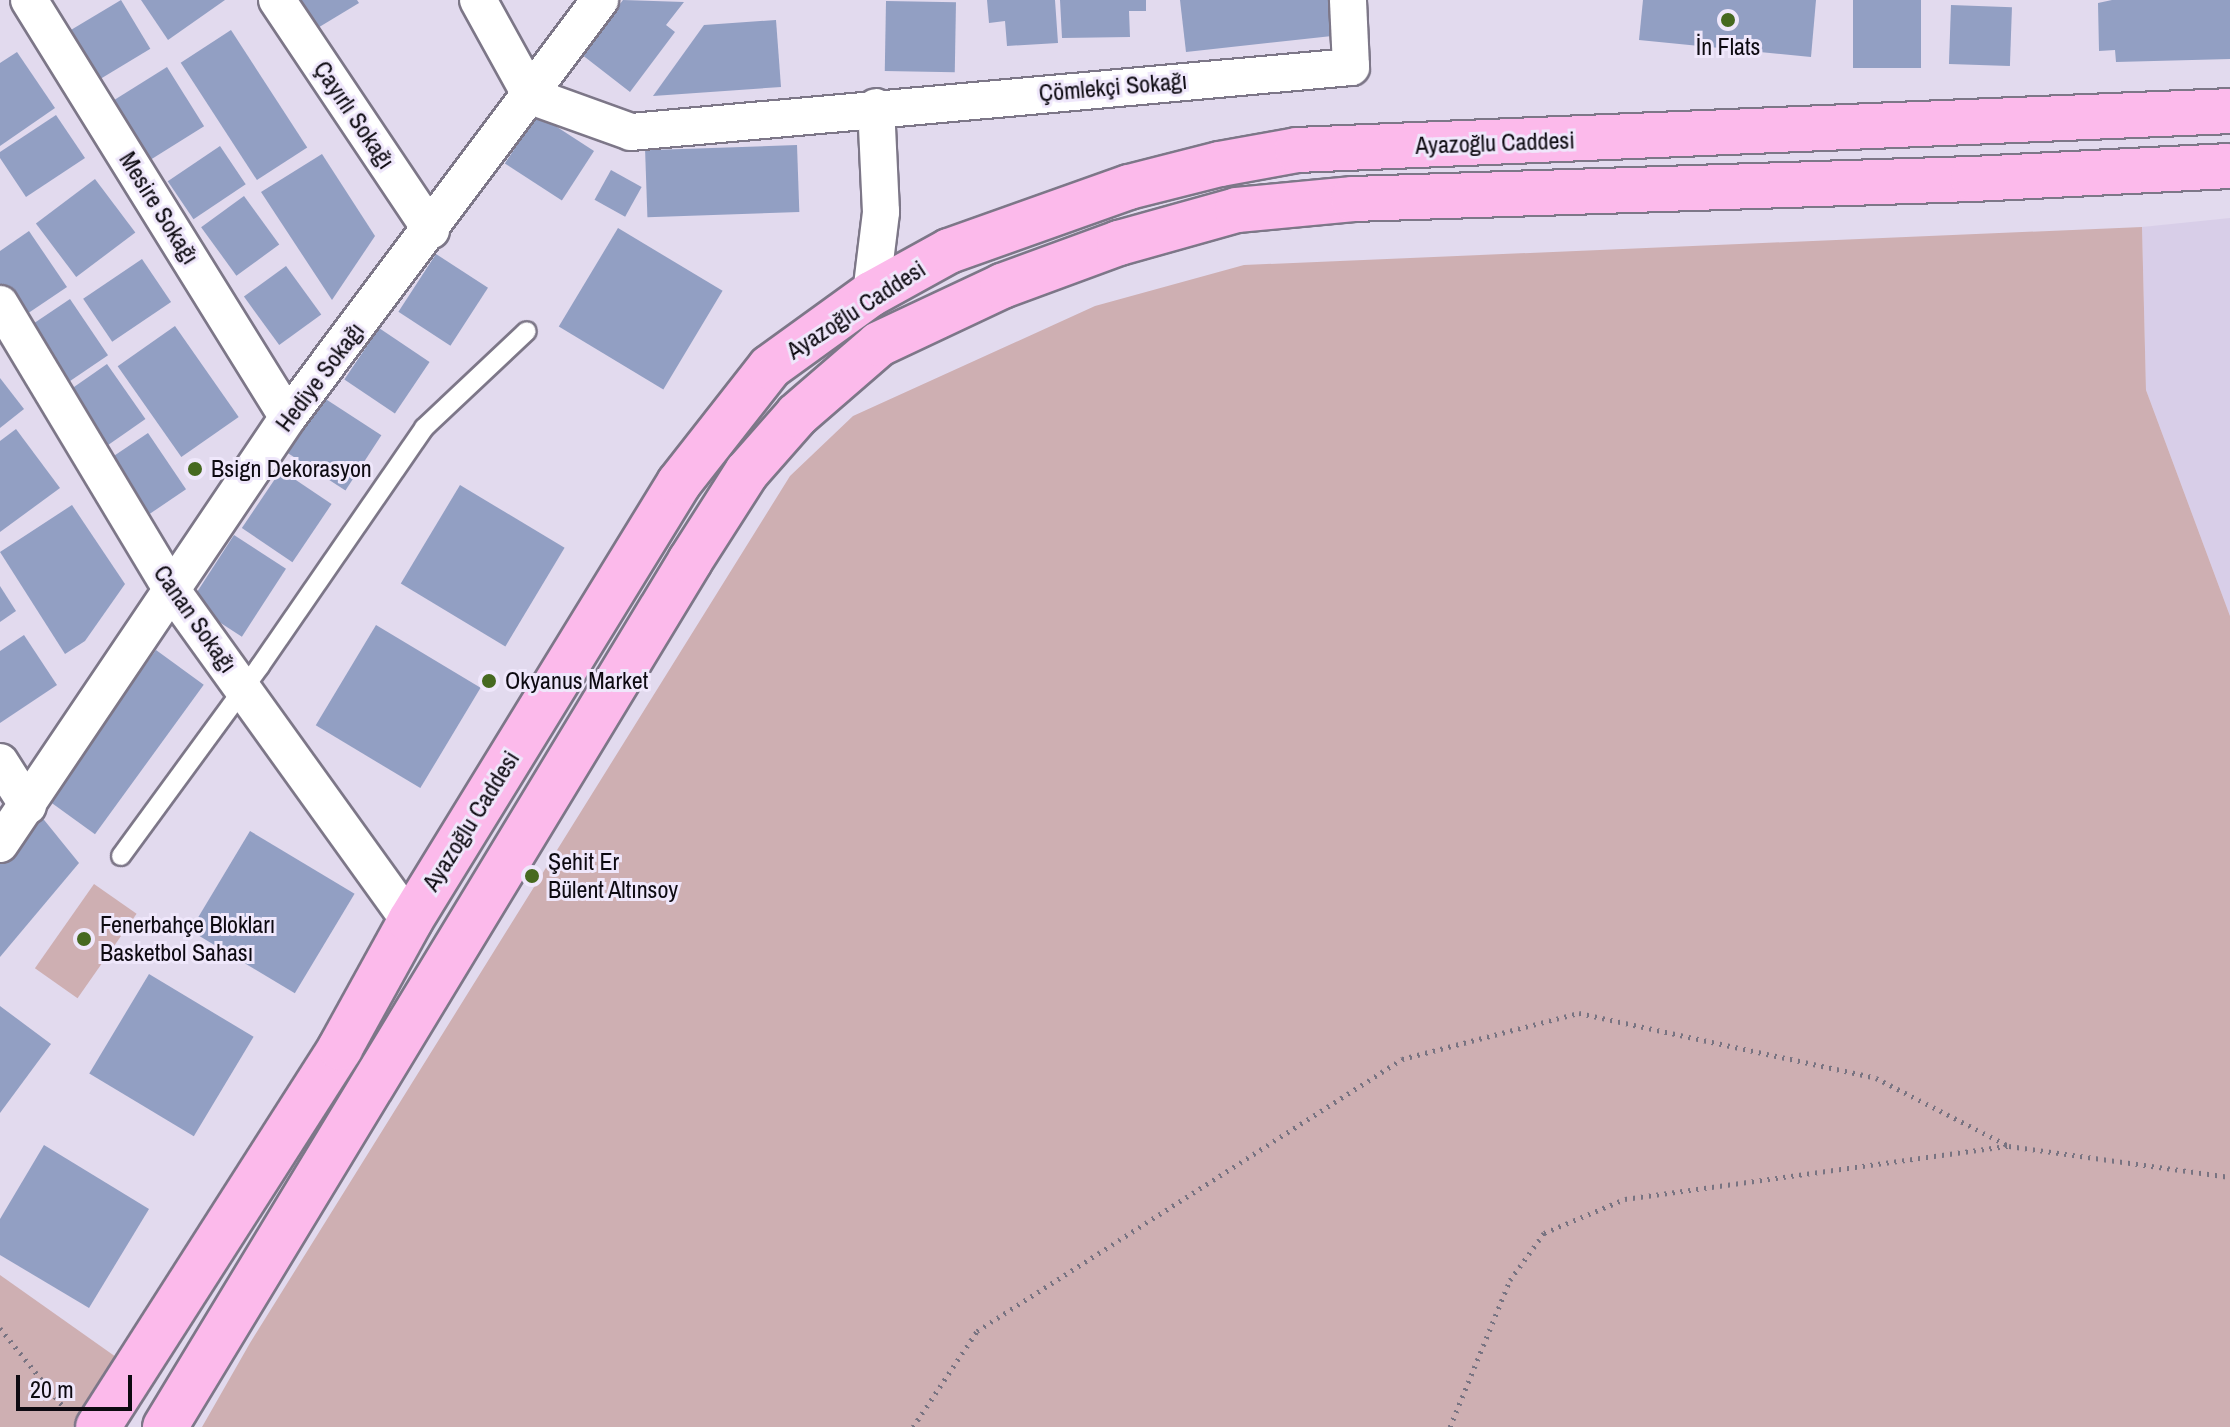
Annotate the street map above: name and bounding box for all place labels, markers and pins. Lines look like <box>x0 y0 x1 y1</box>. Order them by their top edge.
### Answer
marker: İn Flats <box>1719 11 1737 29</box>
place label: İn Flats <box>1696 33 1760 61</box>
place label: Bsign Dekorasyon <box>211 455 372 483</box>
marker: Bsign Dekorasyon <box>186 460 204 478</box>
place label: Okyanus Market <box>505 667 648 695</box>
marker: Okyanus Market <box>480 672 498 690</box>
place label: Şehit Er Bülent Altınsoy <box>548 848 679 904</box>
marker: Şehit Er Bülent Altınsoy <box>523 867 541 885</box>
place label: Fenerbahçe Blokları Basketbol Sahası <box>100 911 275 967</box>
marker: Fenerbahçe Blokları Basketbol Sahası <box>75 930 93 948</box>

